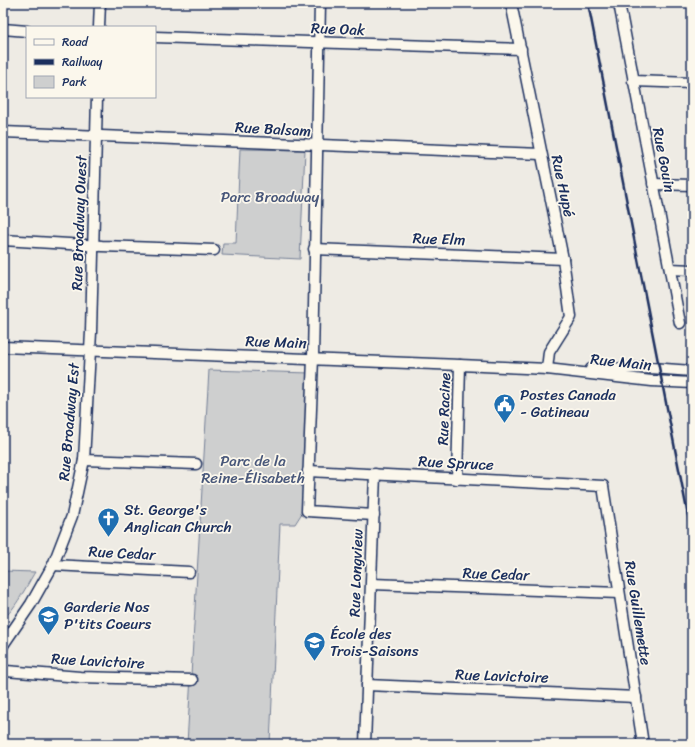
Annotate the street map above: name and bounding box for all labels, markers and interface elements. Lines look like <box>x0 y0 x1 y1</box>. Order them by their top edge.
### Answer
street label: Rue Oak <box>311 15 366 43</box>
legend <box>26 26 156 98</box>
text: Road <box>62 31 89 53</box>
text: Railway <box>62 51 103 73</box>
text: Park <box>62 71 87 93</box>
street label: Rue Balsam <box>234 114 312 144</box>
street label: Rue Gouin <box>645 125 683 195</box>
street label: Rue Hupé <box>544 152 582 220</box>
street label: Rue Broadway Ouest <box>64 154 94 291</box>
park label: Parc Broadway <box>221 184 320 210</box>
street label: Rue Elm <box>412 225 466 253</box>
street label: Rue Main <box>245 328 307 356</box>
street label: Rue Main <box>589 346 653 378</box>
street label: Rue Broadway Est <box>51 361 87 482</box>
street label: Rue Racine <box>430 372 458 446</box>
place label: Postes Canada - Gatineau <box>520 382 616 425</box>
public building icon: Postes Canada - Gatineau <box>492 391 518 424</box>
park label: Parc de la Reine-Élisabeth <box>201 448 305 491</box>
street label: Rue Spruce <box>418 448 495 478</box>
place label: St. George's Anglican Church <box>123 497 232 540</box>
church icon: St. George's Anglican Church <box>95 506 121 539</box>
street label: Rue Longview <box>341 528 371 617</box>
street label: Rue Cedar <box>88 538 157 568</box>
street label: Rue Guillemette <box>617 559 659 667</box>
street label: Rue Cedar <box>462 560 531 588</box>
place label: Garderie Nos P'tits Coeurs <box>64 594 151 637</box>
school or university icon: Garderie Nos P'tits Coeurs <box>35 603 61 636</box>
place label: École des Trois-Saisons <box>330 621 419 664</box>
school or university icon: École des Trois-Saisons <box>302 630 328 663</box>
street label: Rue Lavictoire <box>51 646 146 676</box>
street label: Rue Lavictoire <box>455 661 549 691</box>

